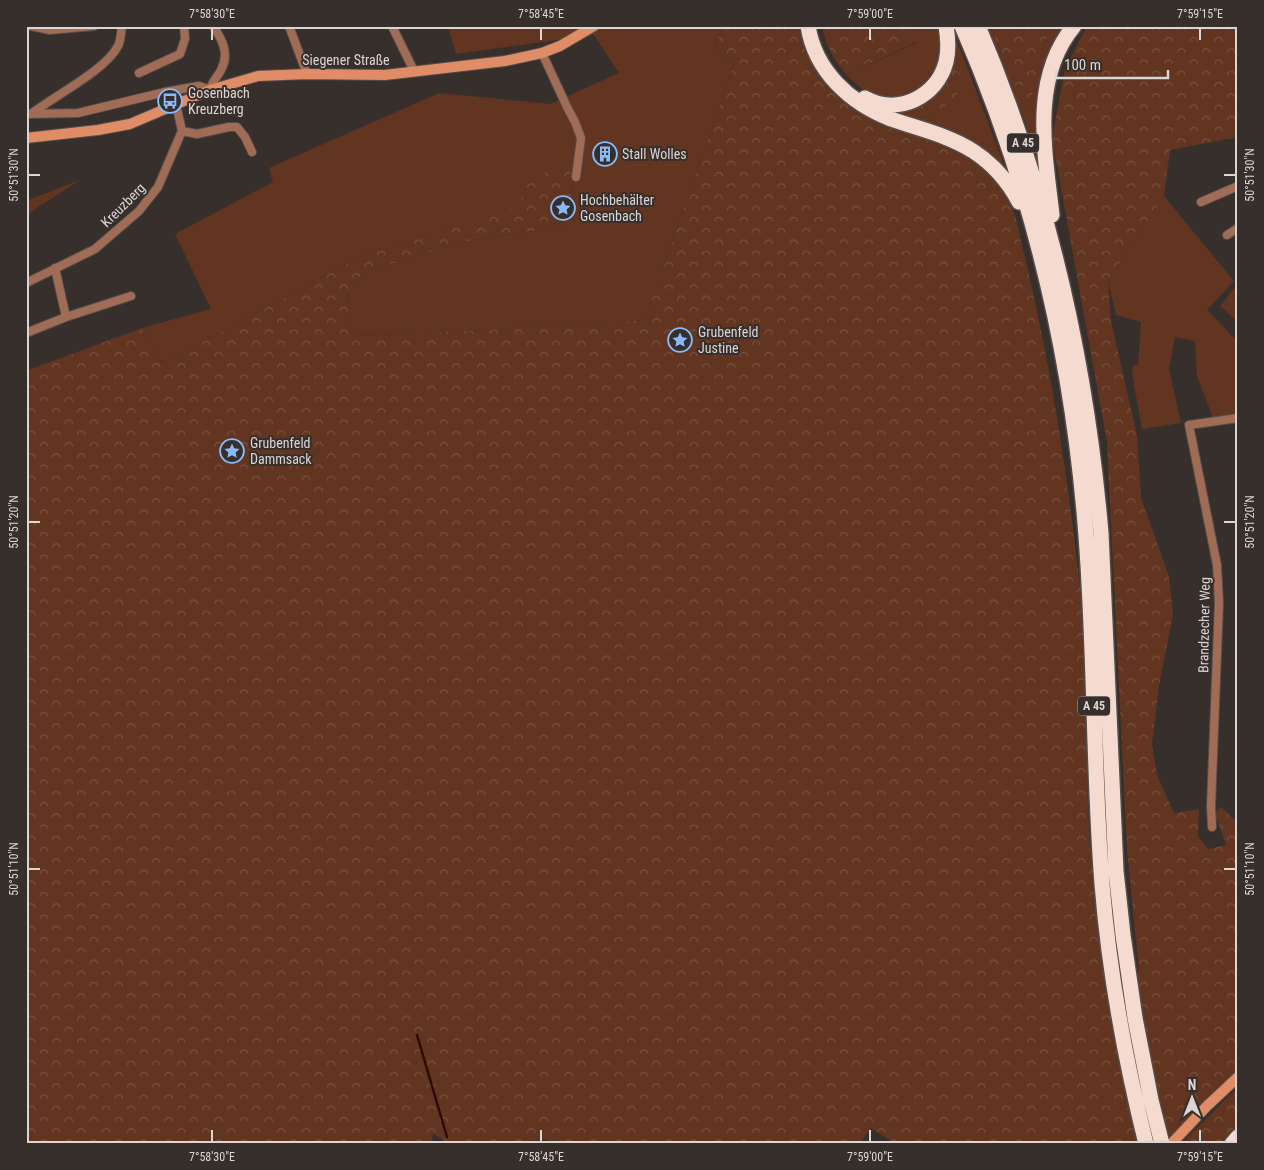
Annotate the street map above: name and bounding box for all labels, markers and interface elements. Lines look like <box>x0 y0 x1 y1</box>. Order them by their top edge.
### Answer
text: 7°58'30"E <box>189 7 235 21</box>
text: 7°58'45"E <box>518 7 564 21</box>
text: 7°59'00"E <box>847 7 893 21</box>
text: 7°59'15"E <box>1177 7 1223 21</box>
scale bar <box>1056 48 1169 80</box>
street label: Siegener Straße <box>302 52 390 68</box>
text: 100 m <box>1064 56 1101 74</box>
place label: Gosenbach Kreuzberg <box>188 85 250 117</box>
bus stop icon: Gosenbach Kreuzberg <box>157 88 183 114</box>
road number: A 45 <box>1007 134 1039 152</box>
building icon: Stall Wolles <box>592 141 618 167</box>
place label: Stall Wolles <box>622 146 687 162</box>
text: 50°51'30"N <box>7 148 21 202</box>
text: 50°51'30"N <box>1243 148 1257 202</box>
street label: Kreuzberg <box>98 180 148 230</box>
place label: Hochbehälter Gosenbach <box>580 192 654 224</box>
place icon: Hochbehälter Gosenbach <box>550 195 576 221</box>
place label: Grubenfeld Justine <box>698 324 759 356</box>
place icon: Grubenfeld Justine <box>667 327 693 353</box>
place label: Grubenfeld Dammsack <box>250 435 312 467</box>
place icon: Grubenfeld Dammsack <box>219 438 245 464</box>
text: 50°51'20"N <box>7 495 21 549</box>
text: 50°51'20"N <box>1243 495 1257 549</box>
street label: Brandzecher Weg <box>1195 577 1213 673</box>
road number: A 45 <box>1078 696 1110 716</box>
text: 50°51'10"N <box>7 842 21 896</box>
text: 50°51'10"N <box>1243 842 1257 896</box>
north arrow <box>1166 1072 1216 1122</box>
text: N <box>1188 1077 1196 1093</box>
text: 7°58'30"E <box>189 1150 235 1164</box>
text: 7°58'45"E <box>518 1150 564 1164</box>
text: 7°59'00"E <box>847 1150 893 1164</box>
text: 7°59'15"E <box>1177 1150 1223 1164</box>

